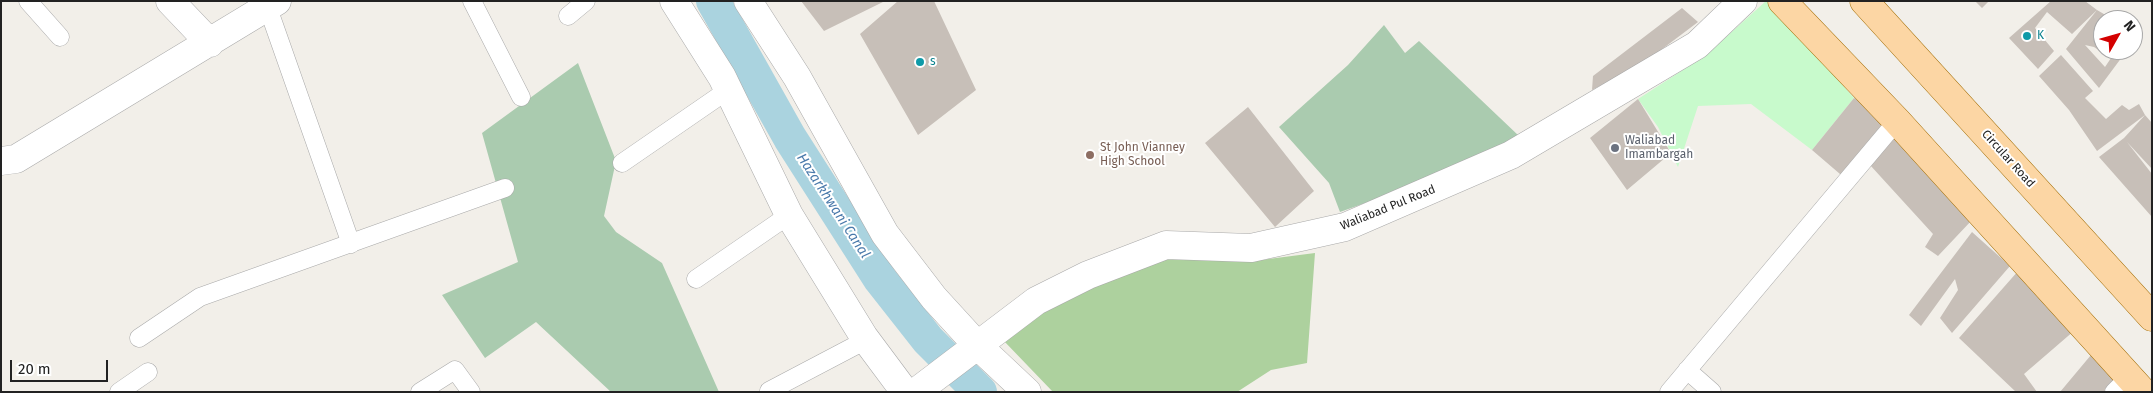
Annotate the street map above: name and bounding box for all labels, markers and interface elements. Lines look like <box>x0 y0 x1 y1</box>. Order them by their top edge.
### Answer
north arrow <box>2093 10 2143 60</box>
text: N <box>2120 17 2139 35</box>
place label: K <box>2037 29 2044 43</box>
marker: K <box>2021 30 2033 42</box>
place label: s <box>930 55 936 69</box>
marker: s <box>914 56 926 68</box>
street label: Circular Road <box>1978 127 2038 191</box>
place label: Waliabad Imambargah <box>1625 134 1693 162</box>
place label: St John Vianney High School <box>1100 141 1185 169</box>
marker: Waliabad Imambargah <box>1609 142 1621 154</box>
marker: St John Vianney High School <box>1084 149 1096 161</box>
water label: Hazarkhwani Canal <box>793 150 873 262</box>
street label: Waliabad Pul Road <box>1338 182 1438 234</box>
scale bar <box>12 350 110 382</box>
text: 20 m <box>18 360 51 378</box>

